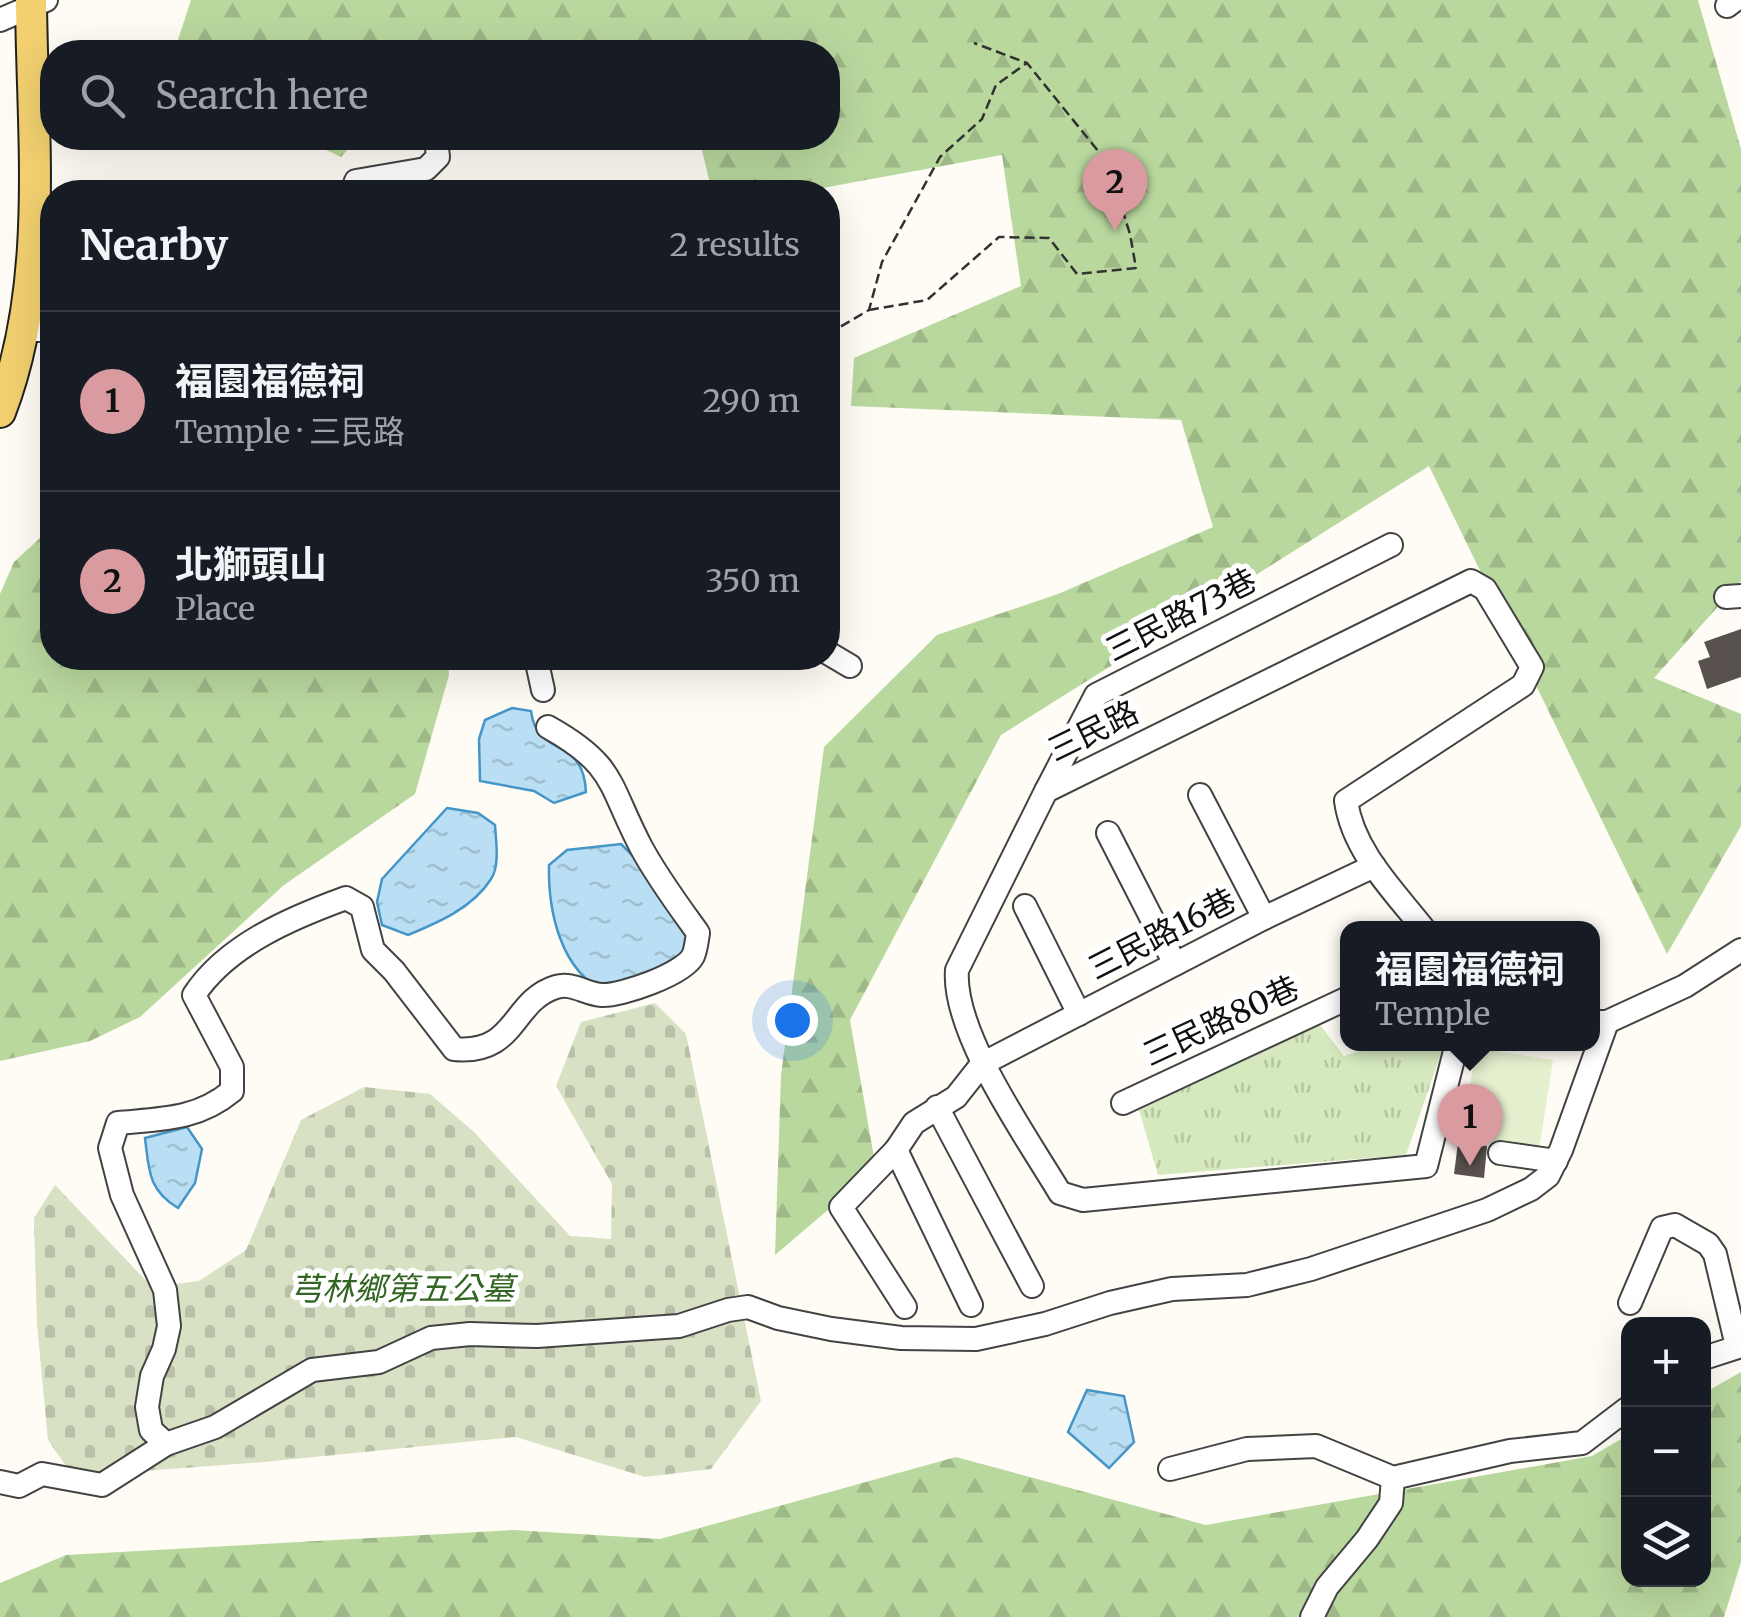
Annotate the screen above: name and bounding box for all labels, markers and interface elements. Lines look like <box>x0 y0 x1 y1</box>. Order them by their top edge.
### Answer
search box <box>40 40 840 150</box>
icon: search <box>75 68 130 123</box>
text: Search here <box>155 72 368 119</box>
pin: 2 <box>1082 148 1148 231</box>
text: Nearby <box>80 219 228 271</box>
text: 2 results <box>669 225 800 265</box>
text: 福園福德祠 <box>175 358 365 405</box>
text: 1 <box>105 381 120 421</box>
text: 290 m <box>702 381 800 421</box>
text: Temple · 三民路 <box>175 412 405 452</box>
text: 北獅頭山 <box>175 541 327 588</box>
street label: 三民路73巷 <box>1099 560 1263 670</box>
text: 2 <box>103 561 122 601</box>
text: 350 m <box>705 561 800 601</box>
text: Place <box>175 589 255 629</box>
street label: 三民路 <box>1041 692 1145 770</box>
street label: 三民路16巷 <box>1081 880 1243 988</box>
popup <box>1340 921 1600 1051</box>
text: 福園福德祠 <box>1375 946 1565 993</box>
street label: 三民路80巷 <box>1137 967 1305 1075</box>
text: Temple <box>1375 994 1490 1034</box>
your location <box>767 995 818 1046</box>
pin: 1 <box>1438 1084 1502 1166</box>
park label: 芎林鄉第五公墓 <box>290 1269 519 1309</box>
map controls <box>1621 1317 1711 1587</box>
button: + <box>1621 1317 1711 1407</box>
button: − <box>1621 1407 1711 1497</box>
button: layers <box>1621 1497 1711 1587</box>

